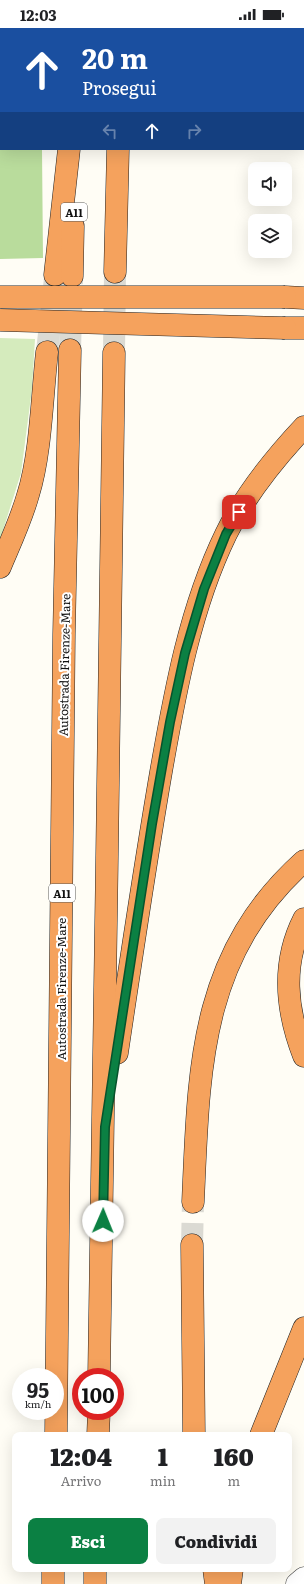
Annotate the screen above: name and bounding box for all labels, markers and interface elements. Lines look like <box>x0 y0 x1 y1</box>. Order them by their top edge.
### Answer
text: 12:03 <box>20 3 57 26</box>
text: 20 m <box>82 36 148 78</box>
icon: ahead <box>16 44 68 96</box>
text: Prosegui <box>82 74 156 101</box>
icon: left <box>99 120 121 142</box>
icon: ahead <box>141 120 163 142</box>
icon: right <box>183 120 205 142</box>
map controls <box>248 162 292 258</box>
button: sound <box>248 162 292 206</box>
road number: A11 <box>61 203 87 221</box>
button: layers <box>248 214 292 258</box>
pin <box>222 495 256 529</box>
icon: arrive <box>228 501 250 523</box>
street label: Autostrada Firenze-Mare <box>54 594 74 736</box>
road number: A11 <box>49 884 75 902</box>
street label: Autostrada Firenze-Mare <box>52 918 70 1060</box>
position arrow <box>82 1200 124 1242</box>
speed limit sign: 100 <box>72 1368 124 1420</box>
text: 95 <box>27 1374 49 1404</box>
text: km/h <box>25 1396 51 1411</box>
text: 12:04 <box>50 1438 112 1473</box>
text: 1 <box>158 1438 168 1473</box>
text: 160 <box>214 1438 254 1473</box>
text: Arrivo <box>61 1471 101 1490</box>
text: min <box>150 1471 176 1490</box>
text: m <box>227 1471 240 1490</box>
button: Esci <box>28 1518 148 1564</box>
button: Condividi <box>156 1518 276 1564</box>

